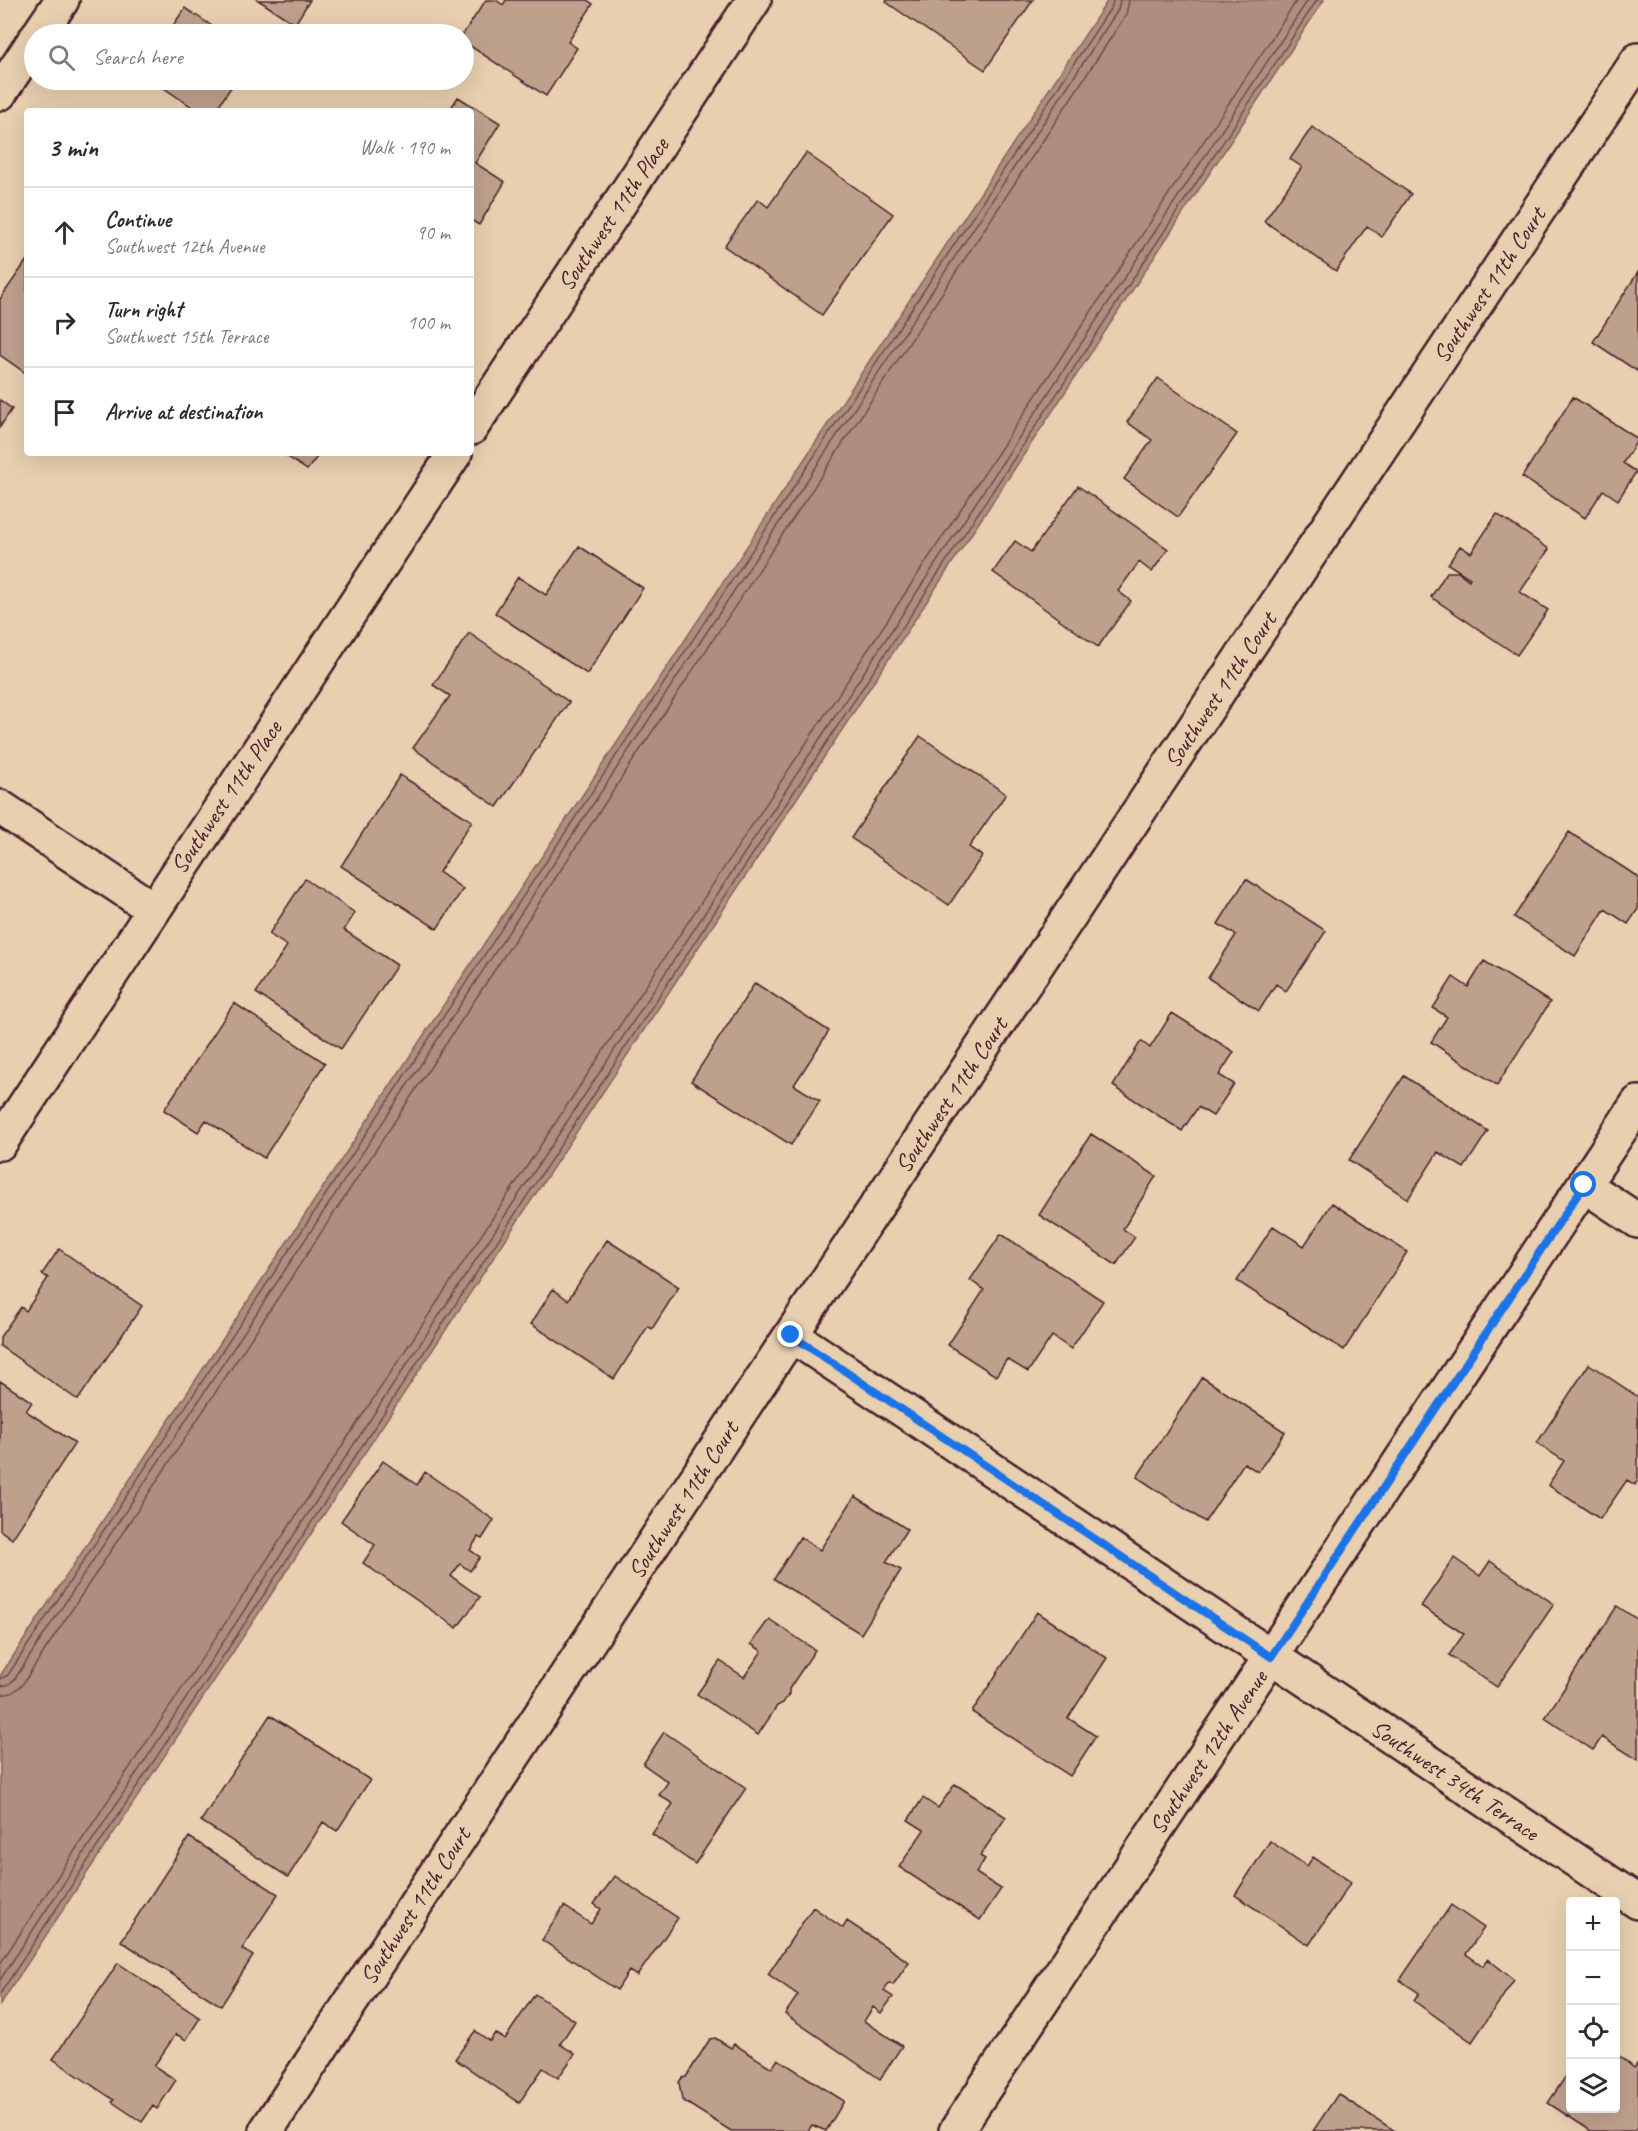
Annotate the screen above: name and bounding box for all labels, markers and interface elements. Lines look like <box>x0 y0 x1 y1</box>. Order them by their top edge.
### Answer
search box <box>24 24 474 90</box>
icon: search <box>45 41 78 74</box>
text: Search here <box>93 43 183 71</box>
street label: Southwest 11th Place <box>551 130 676 296</box>
text: 3 min <box>48 131 98 164</box>
text: Walk · 190 m <box>360 135 450 160</box>
street label: Southwest 11th Court <box>1426 200 1553 369</box>
text: Continue <box>105 206 171 234</box>
icon: ahead <box>48 216 81 249</box>
text: 90 m <box>416 220 450 245</box>
text: Southwest 12th Avenue <box>105 234 264 259</box>
text: Turn right <box>105 296 182 324</box>
icon: right <box>48 306 81 339</box>
text: 100 m <box>407 310 450 335</box>
text: Southwest 15th Terrace <box>105 324 268 349</box>
icon: arrive <box>48 396 81 429</box>
text: Arrive at destination <box>105 398 262 426</box>
street label: Southwest 11th Court <box>1157 605 1284 774</box>
street label: Southwest 11th Place <box>164 713 289 879</box>
street label: Southwest 11th Court <box>888 1010 1015 1179</box>
route start <box>1570 1171 1596 1197</box>
route end <box>777 1321 803 1347</box>
street label: Southwest 11th Court <box>621 1414 746 1584</box>
street label: Southwest 12th Avenue <box>1142 1663 1275 1840</box>
street label: Southwest 34th Terrace <box>1365 1713 1546 1848</box>
street label: Southwest 11th Court <box>353 1820 478 1990</box>
map controls <box>1566 1897 1620 2113</box>
button: + <box>1566 1897 1620 1951</box>
button: − <box>1566 1951 1620 2005</box>
button: locate <box>1566 2005 1620 2059</box>
button: layers <box>1566 2059 1620 2113</box>

